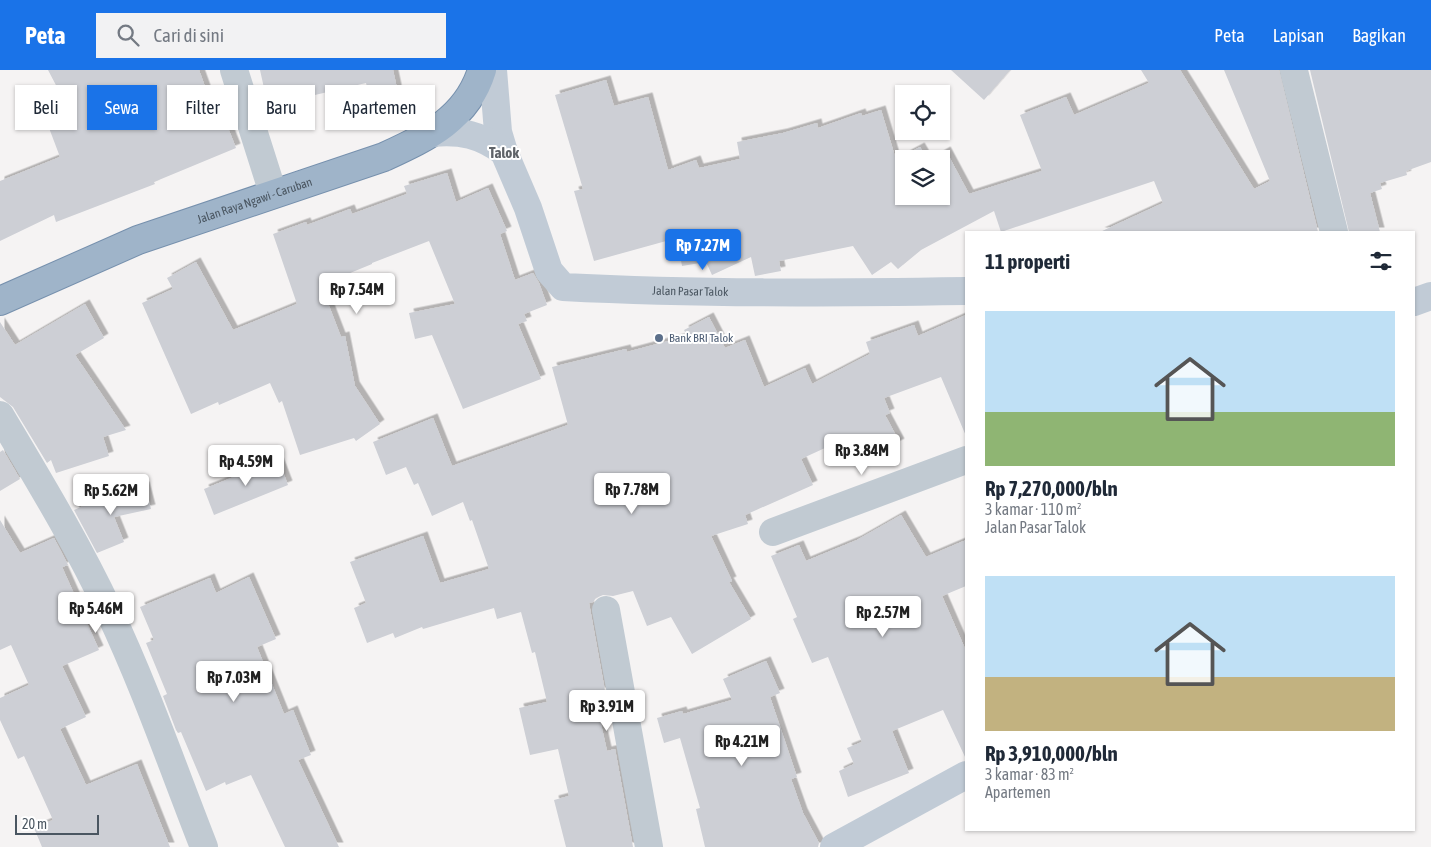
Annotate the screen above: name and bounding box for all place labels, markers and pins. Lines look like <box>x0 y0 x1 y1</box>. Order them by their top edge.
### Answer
pin: Rp 7.27M <box>651 228 755 271</box>
pin: Rp 7.54M <box>305 272 409 315</box>
place label: Bank BRI Talok <box>669 331 734 345</box>
marker: Bank BRI Talok <box>653 332 665 344</box>
pin: Rp 3.84M <box>810 434 914 476</box>
pin: Rp 4.59M <box>194 444 298 487</box>
pin: Rp 7.78M <box>580 472 684 515</box>
pin: Rp 5.62M <box>59 474 163 516</box>
pin: Rp 5.46M <box>44 592 148 634</box>
pin: Rp 2.57M <box>831 596 935 638</box>
pin: Rp 7.03M <box>182 660 286 703</box>
pin: Rp 3.91M <box>555 690 659 732</box>
pin: Rp 4.21M <box>690 724 794 767</box>

